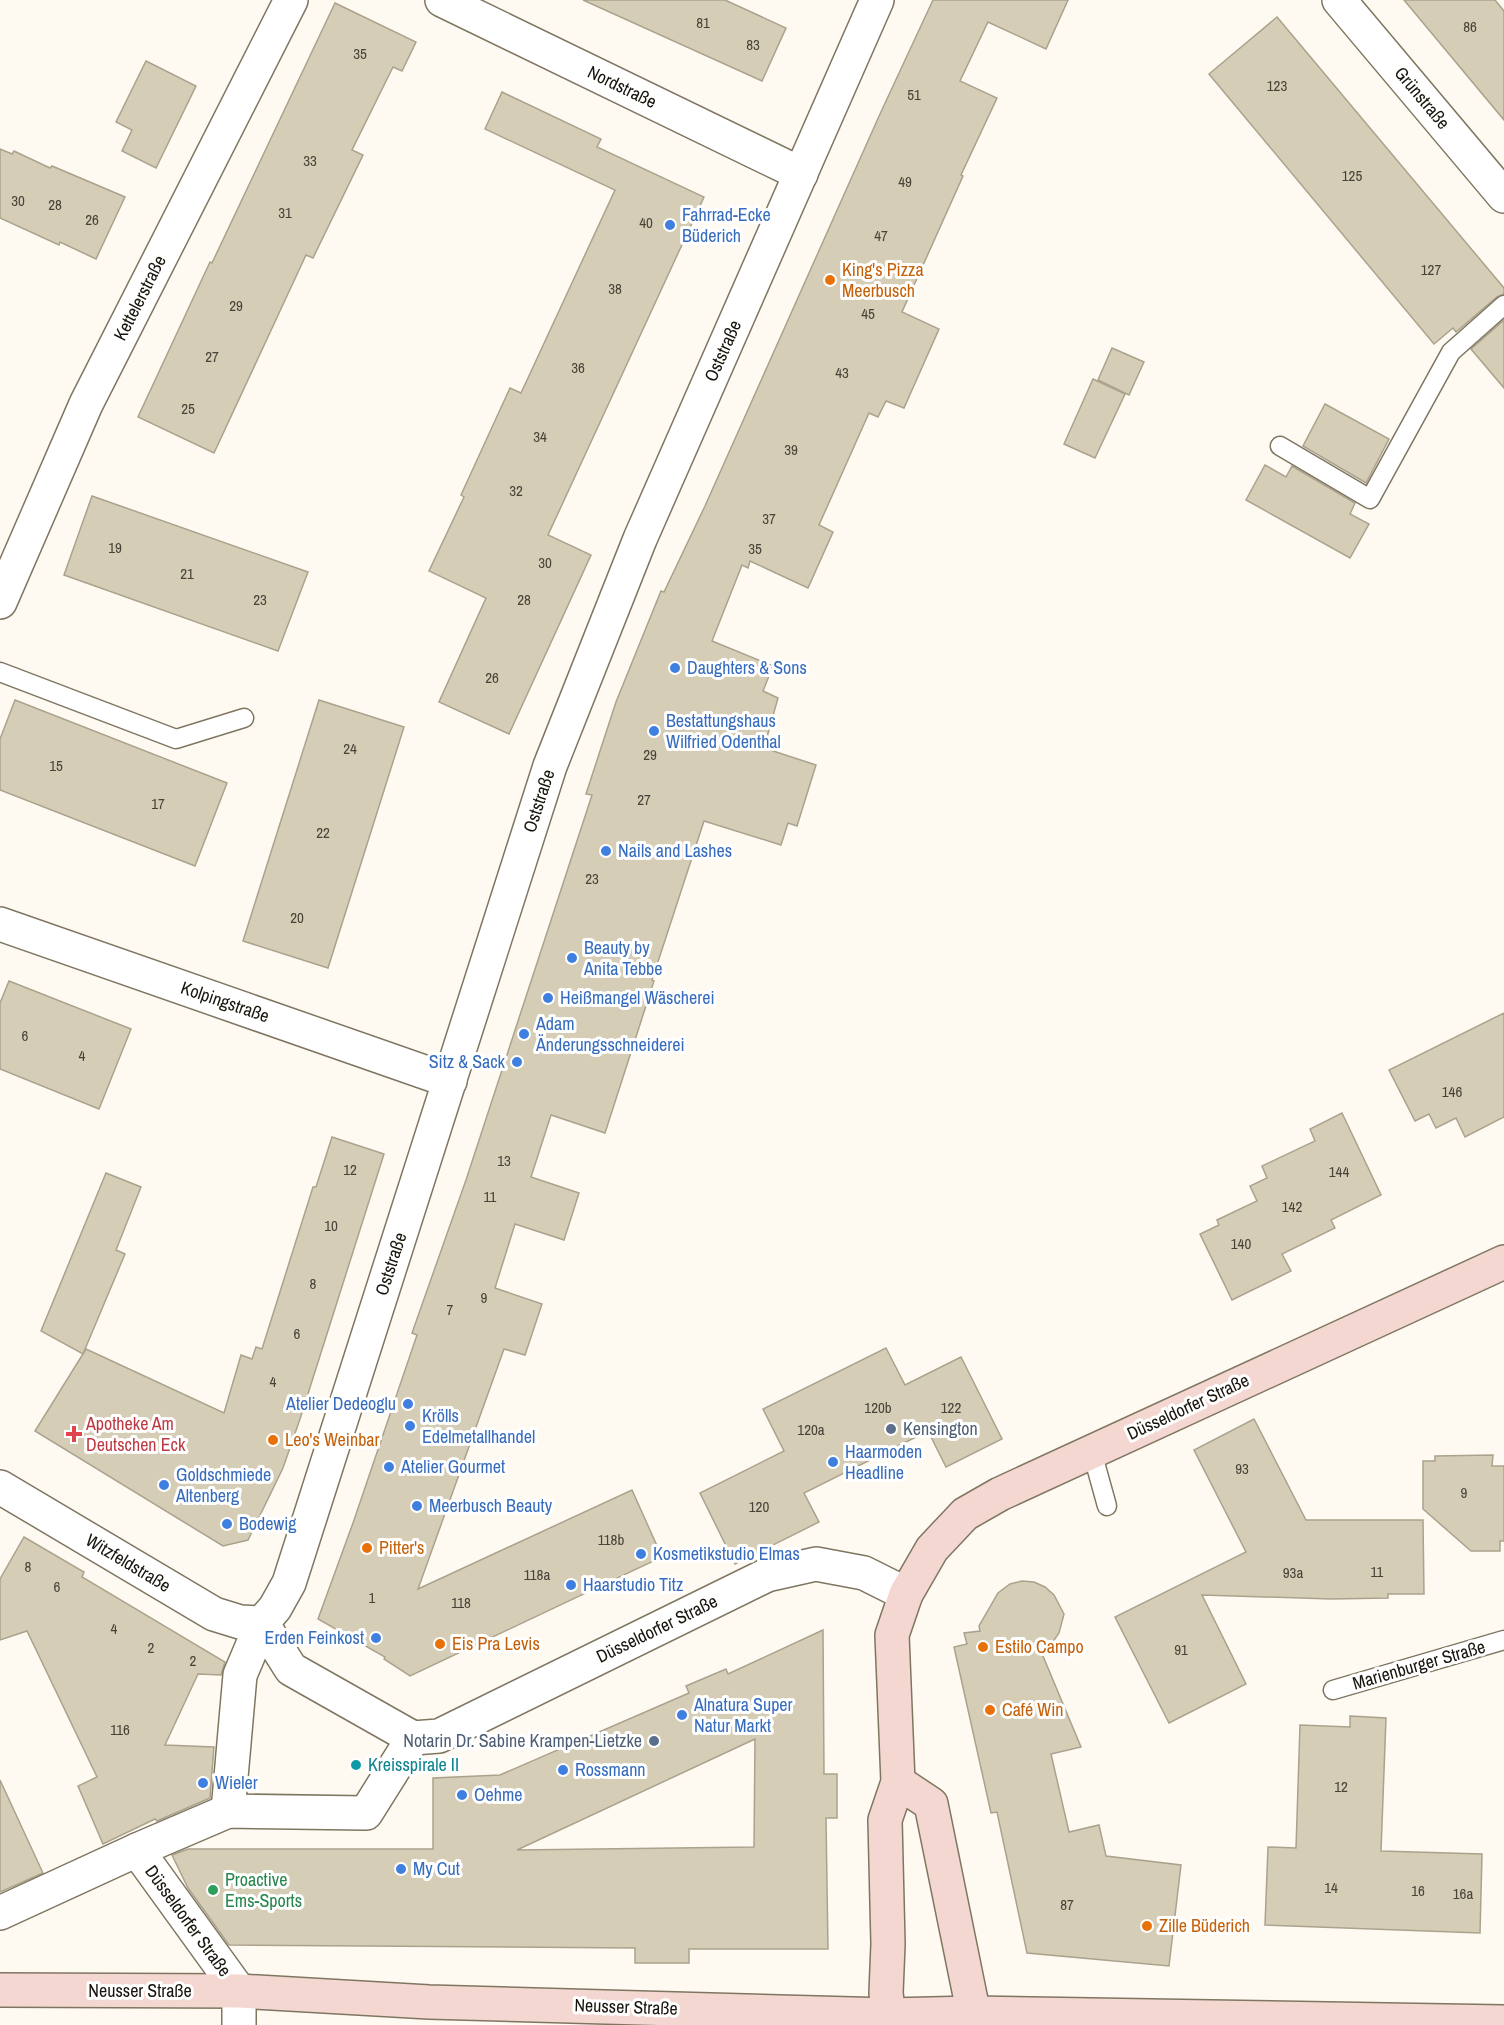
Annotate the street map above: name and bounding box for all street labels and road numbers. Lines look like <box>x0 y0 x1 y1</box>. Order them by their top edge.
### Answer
street label: Nordstraße <box>584 59 661 114</box>
street label: Grünstraße <box>1389 61 1456 134</box>
street label: Kettelerstraße <box>107 251 172 345</box>
street label: Oststraße <box>698 316 747 385</box>
street label: Oststraße <box>517 766 560 836</box>
street label: Kolpingstraße <box>178 975 273 1028</box>
street label: Oststraße <box>369 1229 412 1299</box>
street label: Düsseldorfer Straße <box>1123 1367 1253 1446</box>
street label: Witzfeldstraße <box>81 1527 175 1598</box>
street label: Düsseldorfer Straße <box>592 1588 722 1669</box>
street label: Marienburger Straße <box>1350 1634 1488 1695</box>
street label: Düsseldorfer Straße <box>139 1860 237 1981</box>
street label: Neusser Straße <box>88 1978 192 2003</box>
street label: Neusser Straße <box>574 1992 678 2021</box>

